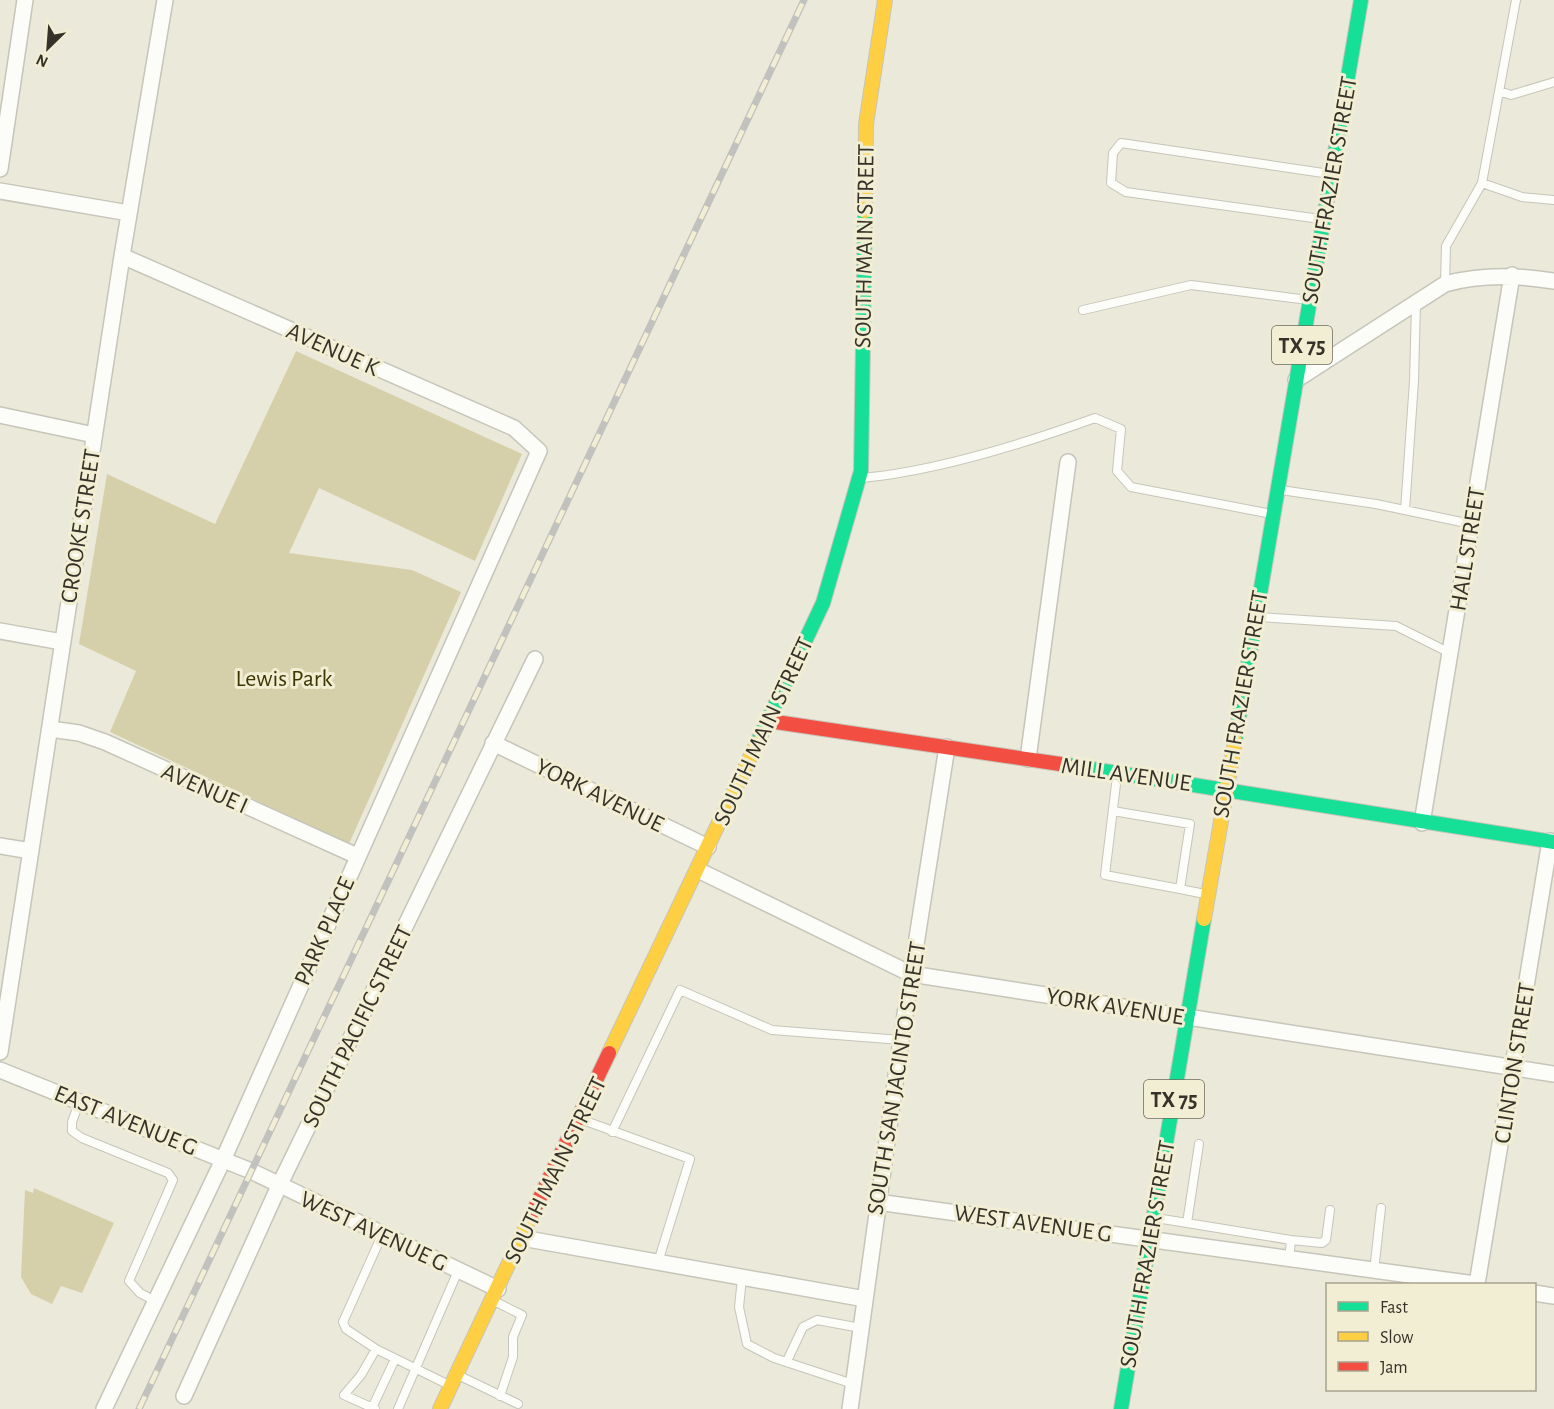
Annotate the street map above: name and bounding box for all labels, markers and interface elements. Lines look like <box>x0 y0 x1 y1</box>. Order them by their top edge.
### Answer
north arrow <box>18 18 78 78</box>
text: N <box>34 51 51 70</box>
street label: SOUTH FRAZIER STREET <box>1298 75 1362 306</box>
street label: SOUTH MAIN STREET <box>851 143 879 348</box>
street label: AVENUE K <box>283 319 383 381</box>
road number: TX 75 <box>1272 326 1332 364</box>
street label: CROOKE STREET <box>57 447 105 605</box>
street label: HALL STREET <box>1446 485 1490 613</box>
street label: SOUTH FRAZIER STREET <box>1209 589 1273 820</box>
street label: SOUTH MAIN STREET <box>710 634 818 829</box>
park label: Lewis Park <box>236 667 333 691</box>
street label: MILL AVENUE <box>1059 754 1193 796</box>
street label: YORK AVENUE <box>532 755 668 837</box>
street label: AVENUE I <box>158 759 251 819</box>
street label: PARK PLACE <box>290 873 360 989</box>
street label: SOUTH PACIFIC STREET <box>299 922 417 1131</box>
street label: SOUTH SAN JACINTO STREET <box>864 940 930 1216</box>
street label: CLINTON STREET <box>1490 981 1540 1145</box>
street label: YORK AVENUE <box>1044 984 1186 1030</box>
street label: SOUTH MAIN STREET <box>500 1073 612 1267</box>
road number: TX 75 <box>1144 1080 1204 1118</box>
street label: EAST AVENUE G <box>51 1081 201 1161</box>
street label: SOUTH FRAZIER STREET <box>1116 1139 1180 1370</box>
street label: WEST AVENUE G <box>296 1187 451 1276</box>
street label: WEST AVENUE G <box>952 1201 1113 1247</box>
legend <box>1326 1283 1536 1391</box>
text: Fast <box>1380 1299 1408 1317</box>
text: Slow <box>1380 1329 1413 1347</box>
text: Jam <box>1380 1359 1408 1377</box>

